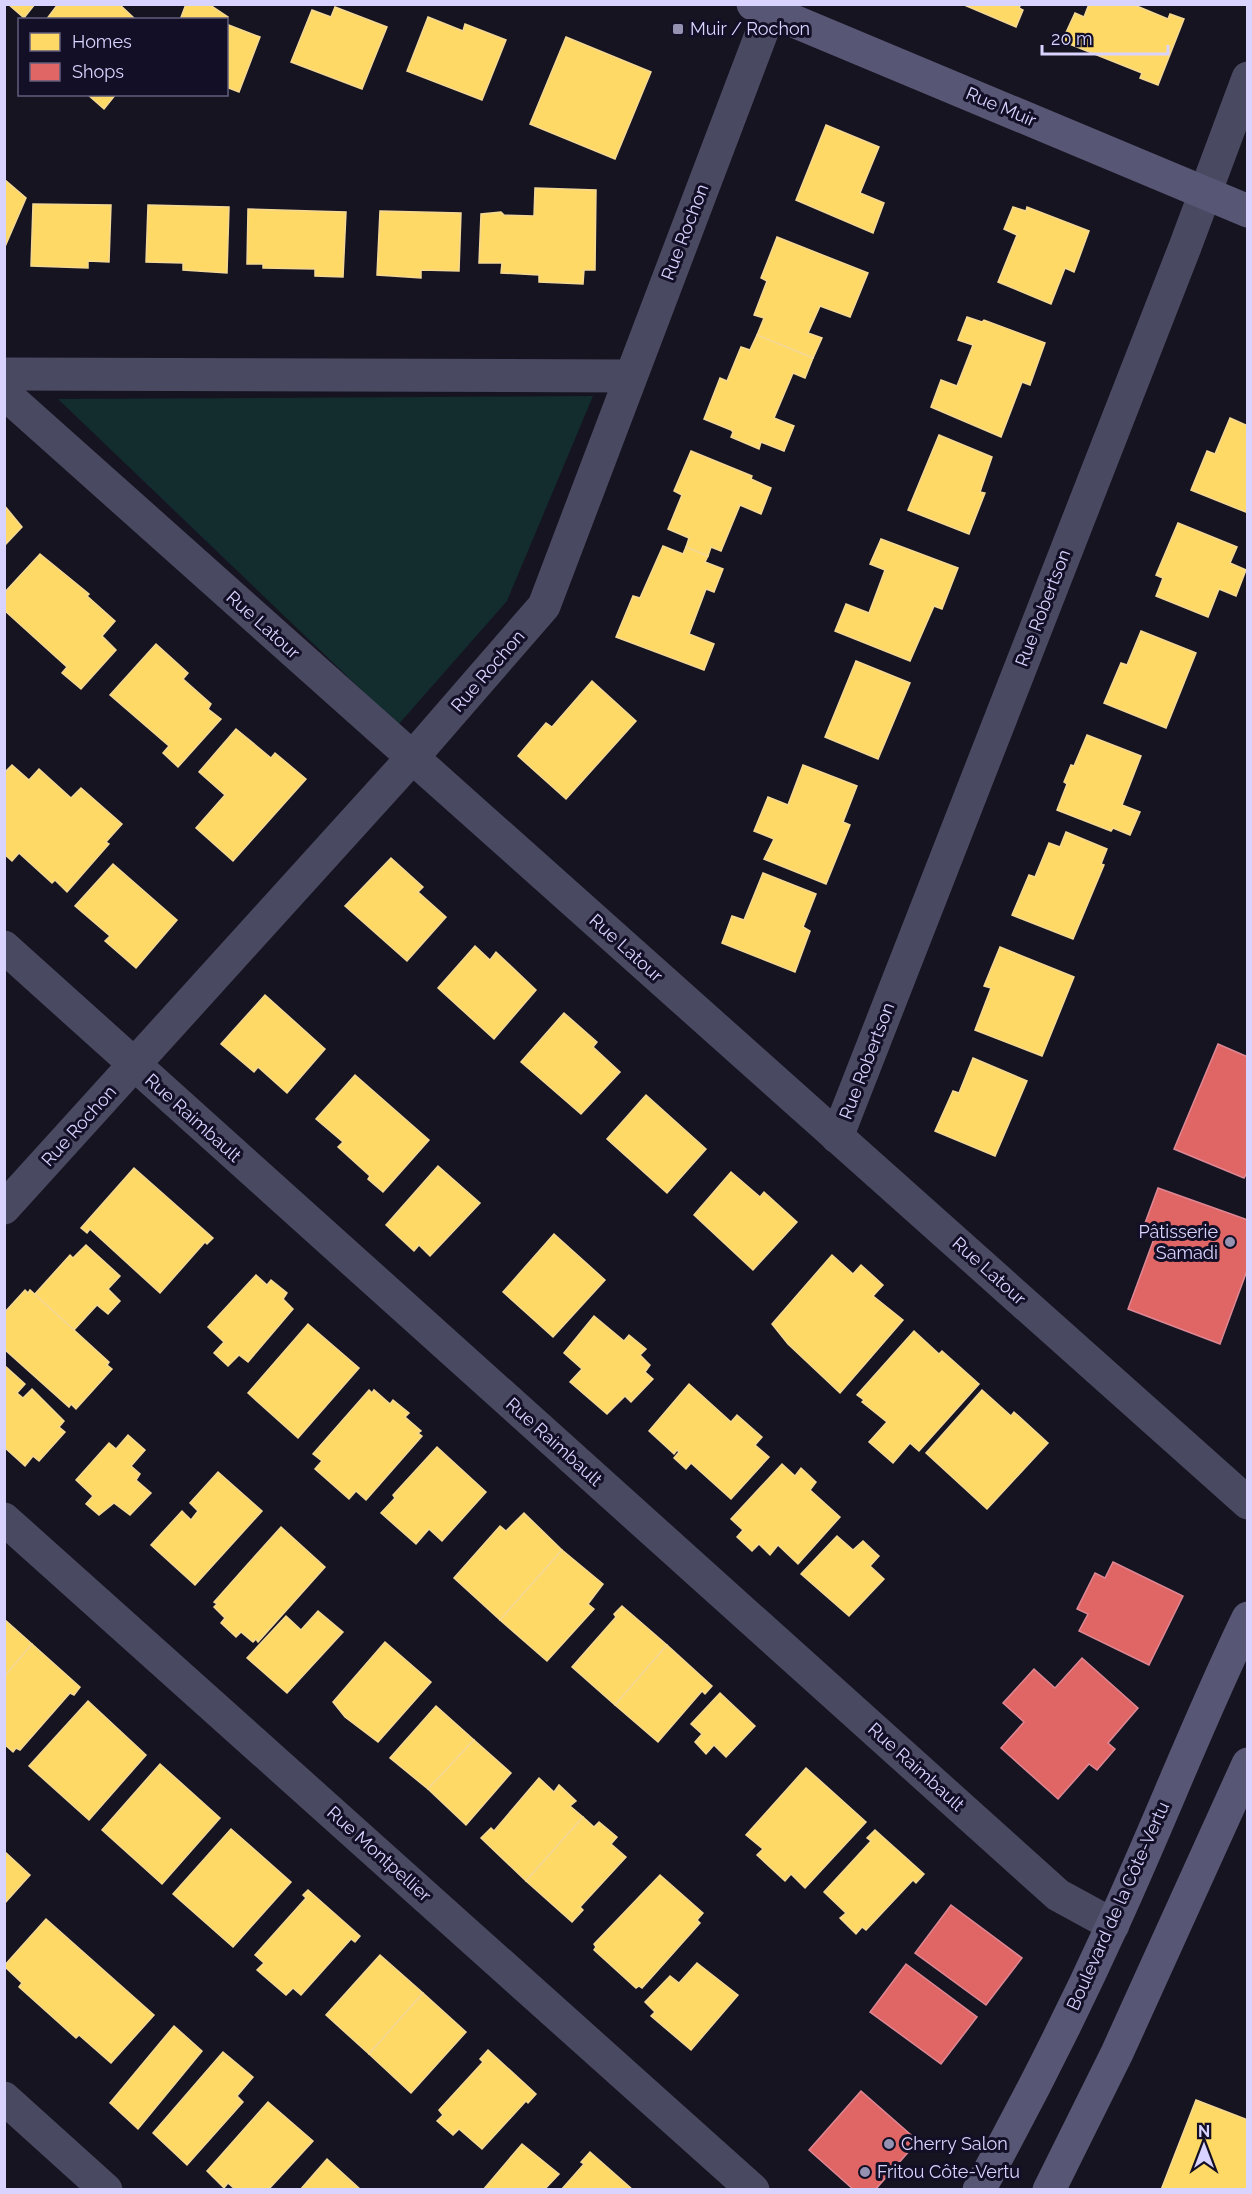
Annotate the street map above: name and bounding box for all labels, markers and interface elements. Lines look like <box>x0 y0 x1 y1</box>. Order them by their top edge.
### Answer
legend <box>18 18 228 96</box>
place label: Muir / Rochon <box>690 18 810 39</box>
scale bar <box>1042 18 1168 56</box>
marker: Muir / Rochon <box>671 22 685 36</box>
text: 20 m <box>1051 28 1093 49</box>
text: Homes <box>72 31 132 52</box>
text: Shops <box>72 61 124 82</box>
street label: Rue Muir <box>963 82 1040 131</box>
street label: Rue Rochon <box>657 181 712 283</box>
street label: Rue Robertson <box>1011 546 1074 669</box>
street label: Rue Latour <box>222 586 305 663</box>
street label: Rue Rochon <box>446 626 529 716</box>
street label: Rue Latour <box>585 909 668 986</box>
street label: Rue Robertson <box>835 999 898 1122</box>
street label: Rue Raimbault <box>141 1069 246 1166</box>
street label: Rue Rochon <box>37 1081 120 1170</box>
place label: Pâtisserie Samadi <box>1138 1221 1218 1263</box>
street label: Rue Latour <box>948 1232 1031 1309</box>
marker: Pâtisserie Samadi <box>1223 1235 1237 1249</box>
street label: Rue Raimbault <box>502 1393 607 1490</box>
street label: Rue Raimbault <box>864 1718 969 1815</box>
street label: Boulevard de la Côte-Vertu <box>1062 1798 1173 2013</box>
street label: Rue Montpellier <box>323 1801 436 1906</box>
north arrow <box>1174 2116 1234 2176</box>
text: N <box>1198 2122 1210 2141</box>
place label: Cherry Salon <box>901 2133 1008 2154</box>
marker: Cherry Salon <box>882 2137 896 2151</box>
place label: Fritou Côte-Vertu <box>877 2161 1020 2182</box>
marker: Fritou Côte-Vertu <box>858 2165 872 2179</box>

